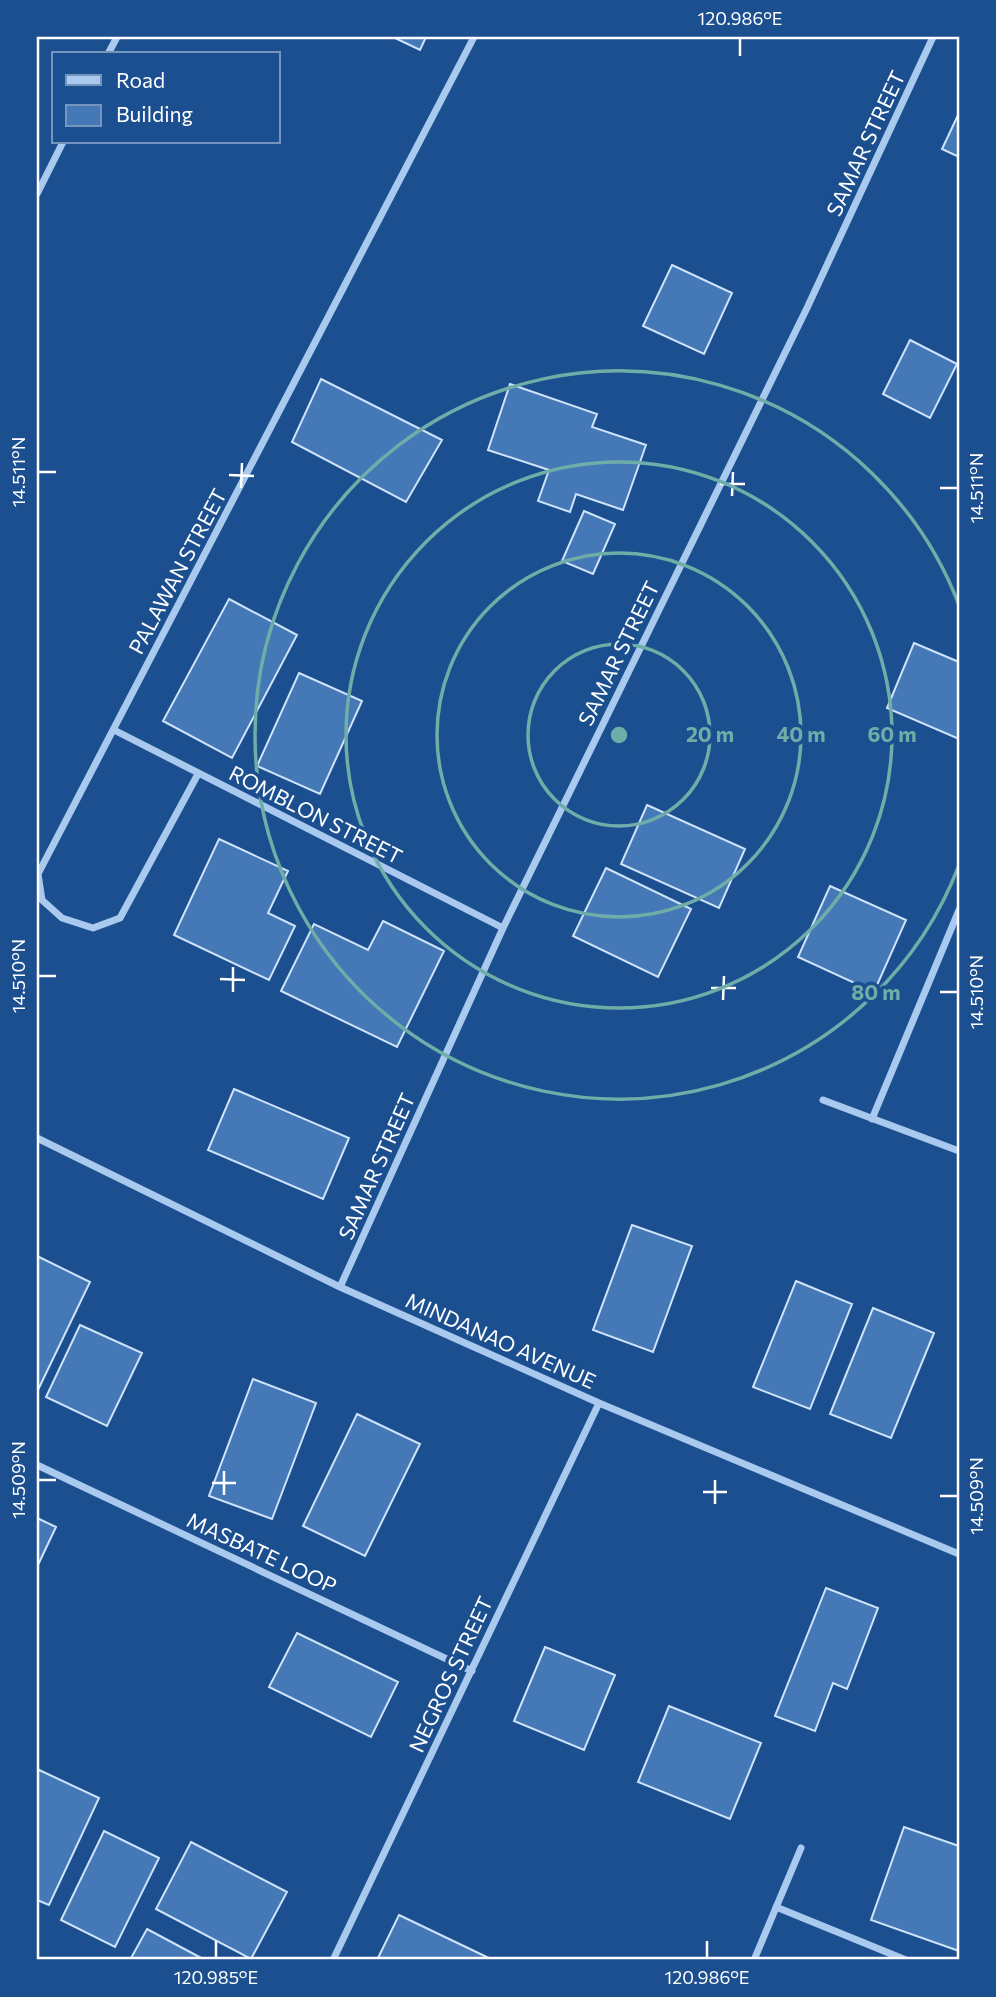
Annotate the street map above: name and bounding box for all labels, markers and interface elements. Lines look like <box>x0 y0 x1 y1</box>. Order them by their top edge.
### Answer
text: 120.986°E <box>698 7 782 29</box>
legend <box>52 52 280 144</box>
street label: SAMAR STREET <box>820 66 910 220</box>
text: Road <box>116 67 165 92</box>
text: Building <box>116 101 193 126</box>
text: 14.511°N <box>7 437 29 507</box>
text: 14.511°N <box>965 453 987 523</box>
street label: PALAWAN STREET <box>123 484 231 658</box>
street label: SAMAR STREET <box>572 577 664 729</box>
text: 20 m <box>686 721 734 746</box>
text: 40 m <box>776 721 826 746</box>
text: 60 m <box>867 721 917 746</box>
centre of rings <box>607 723 631 747</box>
street label: ROMBLON STREET <box>225 760 407 868</box>
text: 14.510°N <box>7 939 29 1013</box>
text: 14.510°N <box>965 955 987 1029</box>
text: 80 m <box>851 979 901 1004</box>
street label: SAMAR STREET <box>333 1089 419 1243</box>
street label: MINDANAO AVENUE <box>402 1287 600 1393</box>
text: 14.509°N <box>7 1441 29 1519</box>
text: 14.509°N <box>965 1457 987 1535</box>
street label: MASBATE LOOP <box>183 1506 341 1598</box>
street label: NEGROS STREET <box>403 1592 497 1756</box>
text: 120.985°E <box>174 1966 258 1988</box>
text: 120.986°E <box>665 1966 749 1988</box>

